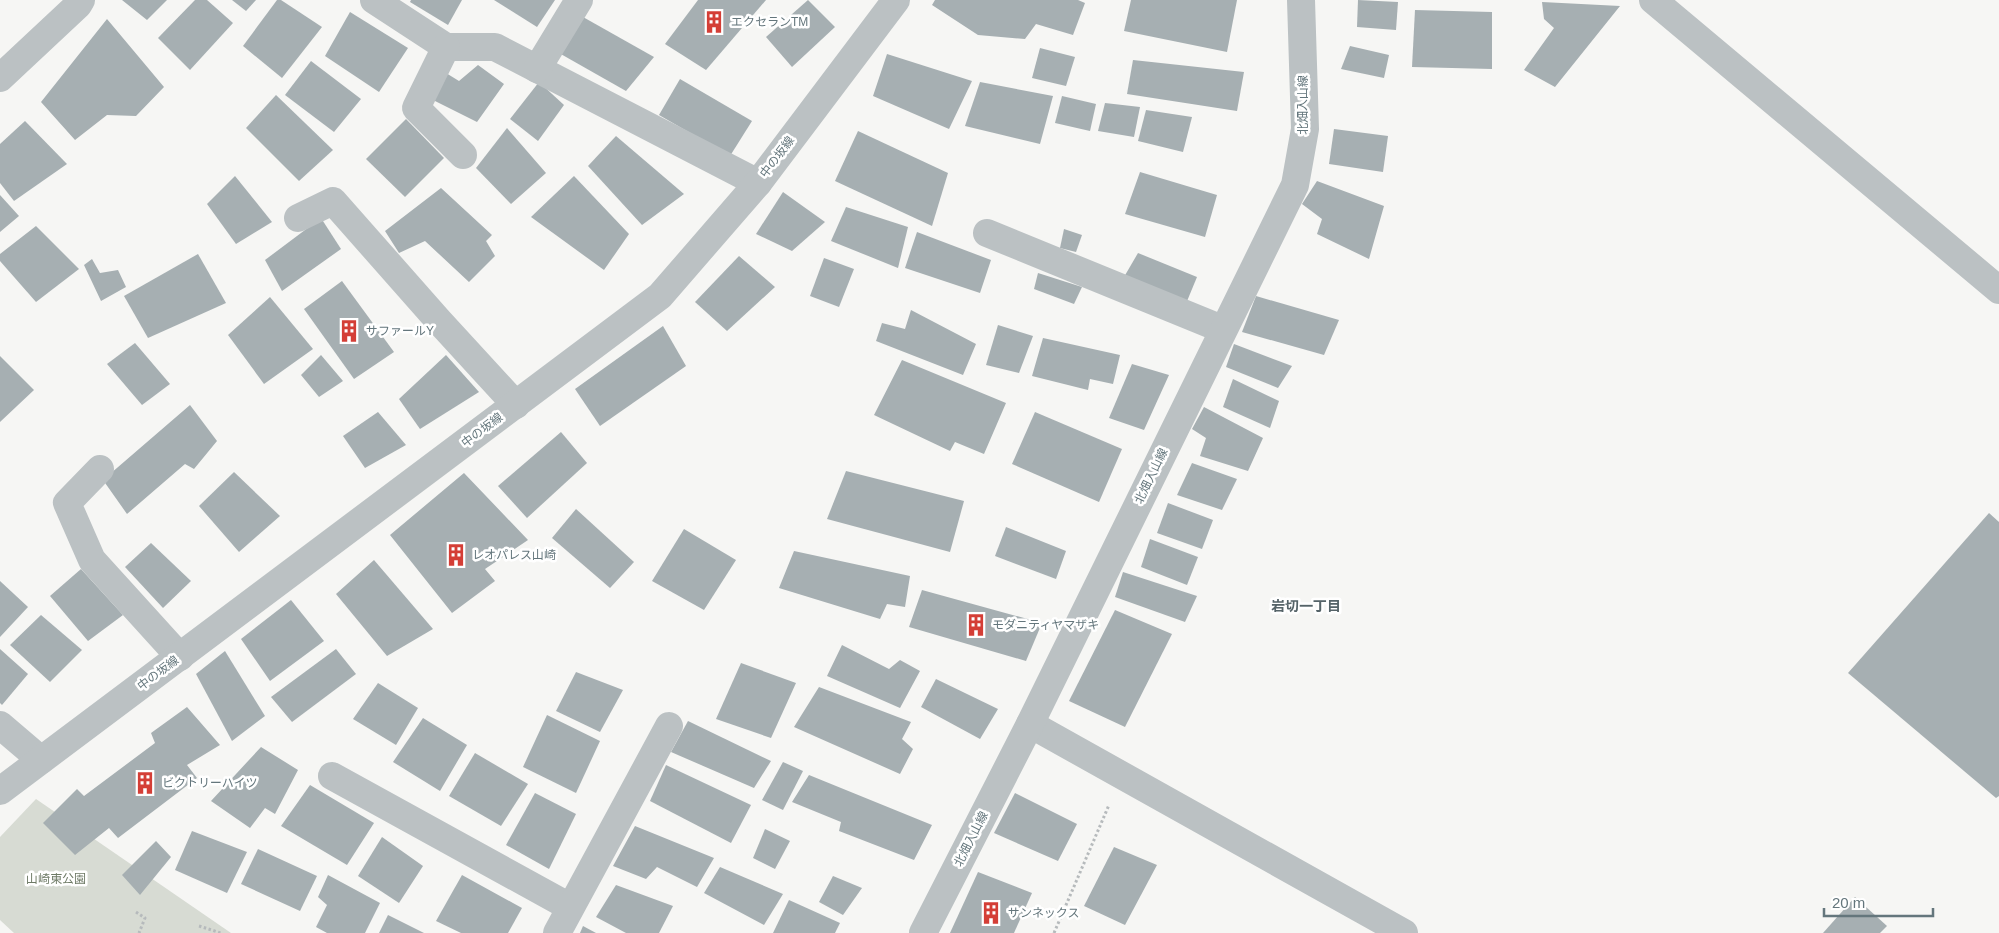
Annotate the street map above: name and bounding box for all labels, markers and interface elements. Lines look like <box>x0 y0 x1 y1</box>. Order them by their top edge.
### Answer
building icon: エクセランTM <box>701 9 727 35</box>
place label: エクセランTM <box>731 15 808 29</box>
street label: 北畑入山線 <box>1296 75 1310 135</box>
street label: 中の坂線 <box>757 134 797 180</box>
building icon: サファールY <box>336 318 362 344</box>
place label: サファールY <box>366 324 434 338</box>
street label: 中の坂線 <box>459 410 505 450</box>
street label: 北畑入山線 <box>1132 446 1170 506</box>
building icon: レオパレス山崎 <box>443 542 469 568</box>
place label: レオパレス山崎 <box>472 548 556 562</box>
district label: 岩切一丁目 <box>1271 598 1341 614</box>
building icon: モダニティヤマザキ <box>963 612 989 638</box>
place label: モダニティヤマザキ <box>992 618 1099 632</box>
street label: 中の坂線 <box>135 653 181 693</box>
building icon: ビクトリーハイツ <box>132 770 158 796</box>
place label: ビクトリーハイツ <box>162 776 258 790</box>
street label: 北畑入山線 <box>951 809 991 869</box>
park label: 山崎東公園 <box>26 872 86 886</box>
scale bar <box>1824 886 1933 918</box>
text: 20 m <box>1832 894 1865 911</box>
building icon: サンネックス <box>978 900 1004 926</box>
place label: サンネックス <box>1008 906 1079 920</box>

